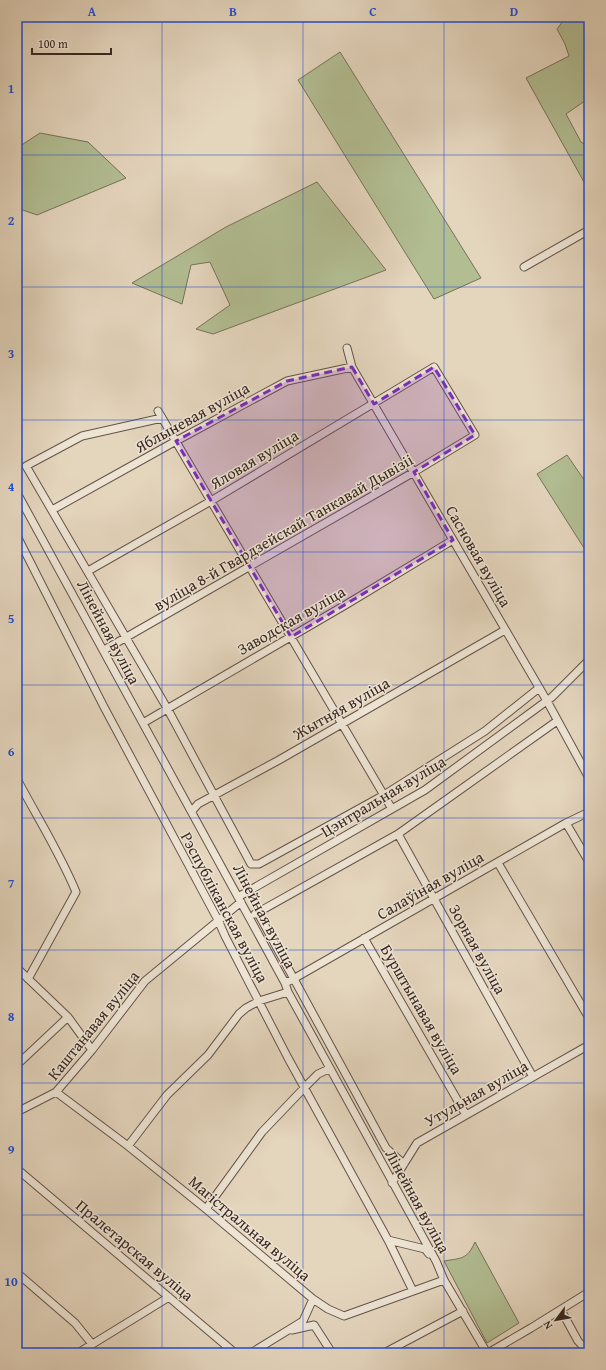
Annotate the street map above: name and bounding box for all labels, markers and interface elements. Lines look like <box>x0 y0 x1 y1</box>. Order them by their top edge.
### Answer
text: A <box>88 2 97 21</box>
text: B <box>229 2 237 21</box>
text: C <box>369 2 377 21</box>
text: D <box>510 2 518 21</box>
scale bar <box>32 30 111 56</box>
text: 100 m <box>38 35 68 52</box>
text: 1 <box>8 79 14 98</box>
text: 2 <box>8 211 15 230</box>
text: 3 <box>8 344 14 363</box>
street label: Яблыневая вуліца <box>130 375 254 459</box>
street label: Яловая вуліца <box>204 423 303 495</box>
street label: вуліца 8-й Гвардзейскай Танкавай Дывізіі <box>149 447 418 616</box>
text: 4 <box>8 477 15 496</box>
street label: Сасновая вуліца <box>440 501 518 612</box>
street label: Лінейная вуліца <box>71 575 147 689</box>
street label: Заводская вуліца <box>233 579 350 661</box>
text: 5 <box>8 609 15 628</box>
street label: Жытняя вуліца <box>287 670 394 746</box>
text: 6 <box>8 742 15 761</box>
street label: Цэнтральная вуліца <box>316 749 450 843</box>
street label: Рэспубліканская вуліца <box>175 827 275 987</box>
street label: Салаўіная вуліца <box>372 844 488 925</box>
street label: Лінейная вуліца <box>227 859 303 973</box>
text: 7 <box>8 874 15 893</box>
street label: Зорная вуліца <box>443 900 513 999</box>
street label: Бурштынавая вуліца <box>375 939 469 1079</box>
street label: Каштанавая вуліца <box>41 965 145 1085</box>
text: 8 <box>8 1007 15 1026</box>
street label: Утульная вуліца <box>420 1053 533 1133</box>
text: 9 <box>8 1140 15 1159</box>
street label: Лінейная вуліца <box>380 1145 457 1258</box>
street label: Магістральная вуліца <box>184 1170 317 1287</box>
street label: Пралетарская вуліца <box>71 1193 200 1307</box>
text: 10 <box>4 1272 18 1291</box>
north arrow <box>536 1300 576 1340</box>
text: N <box>538 1317 556 1333</box>

